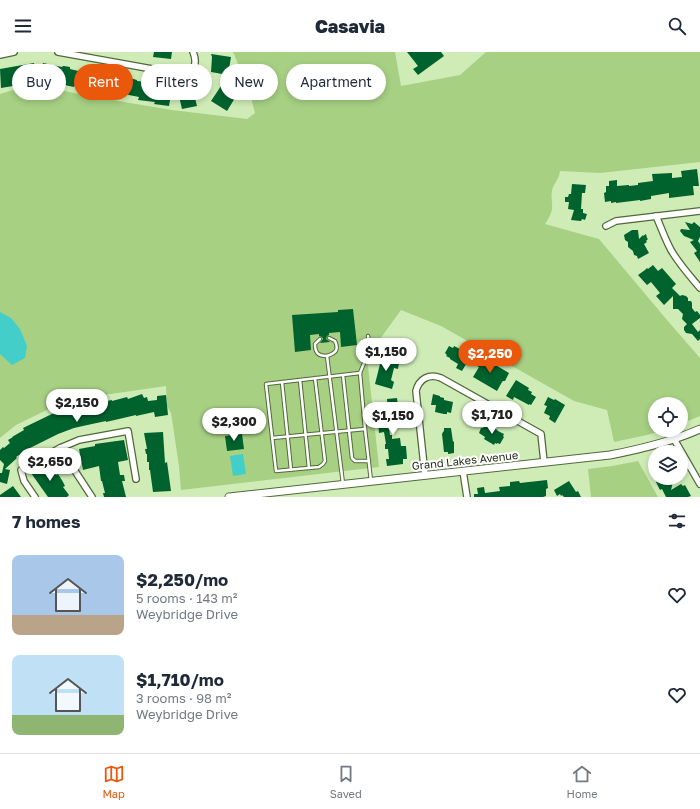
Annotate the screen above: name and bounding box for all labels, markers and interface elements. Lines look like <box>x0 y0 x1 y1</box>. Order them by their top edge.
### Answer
icon: menu <box>12 15 34 37</box>
text: Casavia <box>315 15 385 37</box>
icon: search <box>666 15 688 37</box>
chip: Buy <box>12 64 66 100</box>
chip: Rent <box>74 64 133 100</box>
chip: Filters <box>141 64 212 100</box>
chip: New <box>220 64 278 100</box>
chip: Apartment <box>286 64 386 100</box>
pin: $1,150 <box>353 338 419 372</box>
pin: $2,250 <box>457 340 523 374</box>
text: $1,150 <box>365 343 407 359</box>
text: $2,250 <box>467 345 513 361</box>
pin: $2,150 <box>44 389 110 423</box>
text: $2,150 <box>55 394 99 410</box>
map controls <box>648 397 688 485</box>
button: locate <box>648 397 688 437</box>
pin: $1,710 <box>459 401 525 435</box>
pin: $1,150 <box>360 402 426 436</box>
text: $1,710 <box>471 406 513 422</box>
text: $1,150 <box>372 407 414 423</box>
pin: $2,300 <box>201 408 267 442</box>
text: $2,300 <box>211 413 257 429</box>
button: layers <box>648 445 688 485</box>
pin: $2,650 <box>17 448 83 482</box>
street label: Grand Lakes Avenue <box>411 448 519 472</box>
text: $2,650 <box>27 453 73 469</box>
icon: filters <box>666 510 688 532</box>
text: 7 homes <box>12 511 80 532</box>
text: $2,250/mo <box>136 569 228 590</box>
icon: home <box>44 571 92 619</box>
icon: heart <box>666 584 688 606</box>
text: 5 rooms · 143 m² <box>136 590 237 606</box>
text: Weybridge Drive <box>136 606 238 622</box>
text: $1,710/mo <box>136 669 224 690</box>
icon: home <box>44 671 92 719</box>
icon: heart <box>666 684 688 706</box>
text: 3 rooms · 98 m² <box>136 690 231 706</box>
text: Weybridge Drive <box>136 706 238 722</box>
tab: Map <box>102 763 125 800</box>
tab: Saved <box>330 763 362 800</box>
tab: Home <box>567 763 598 800</box>

